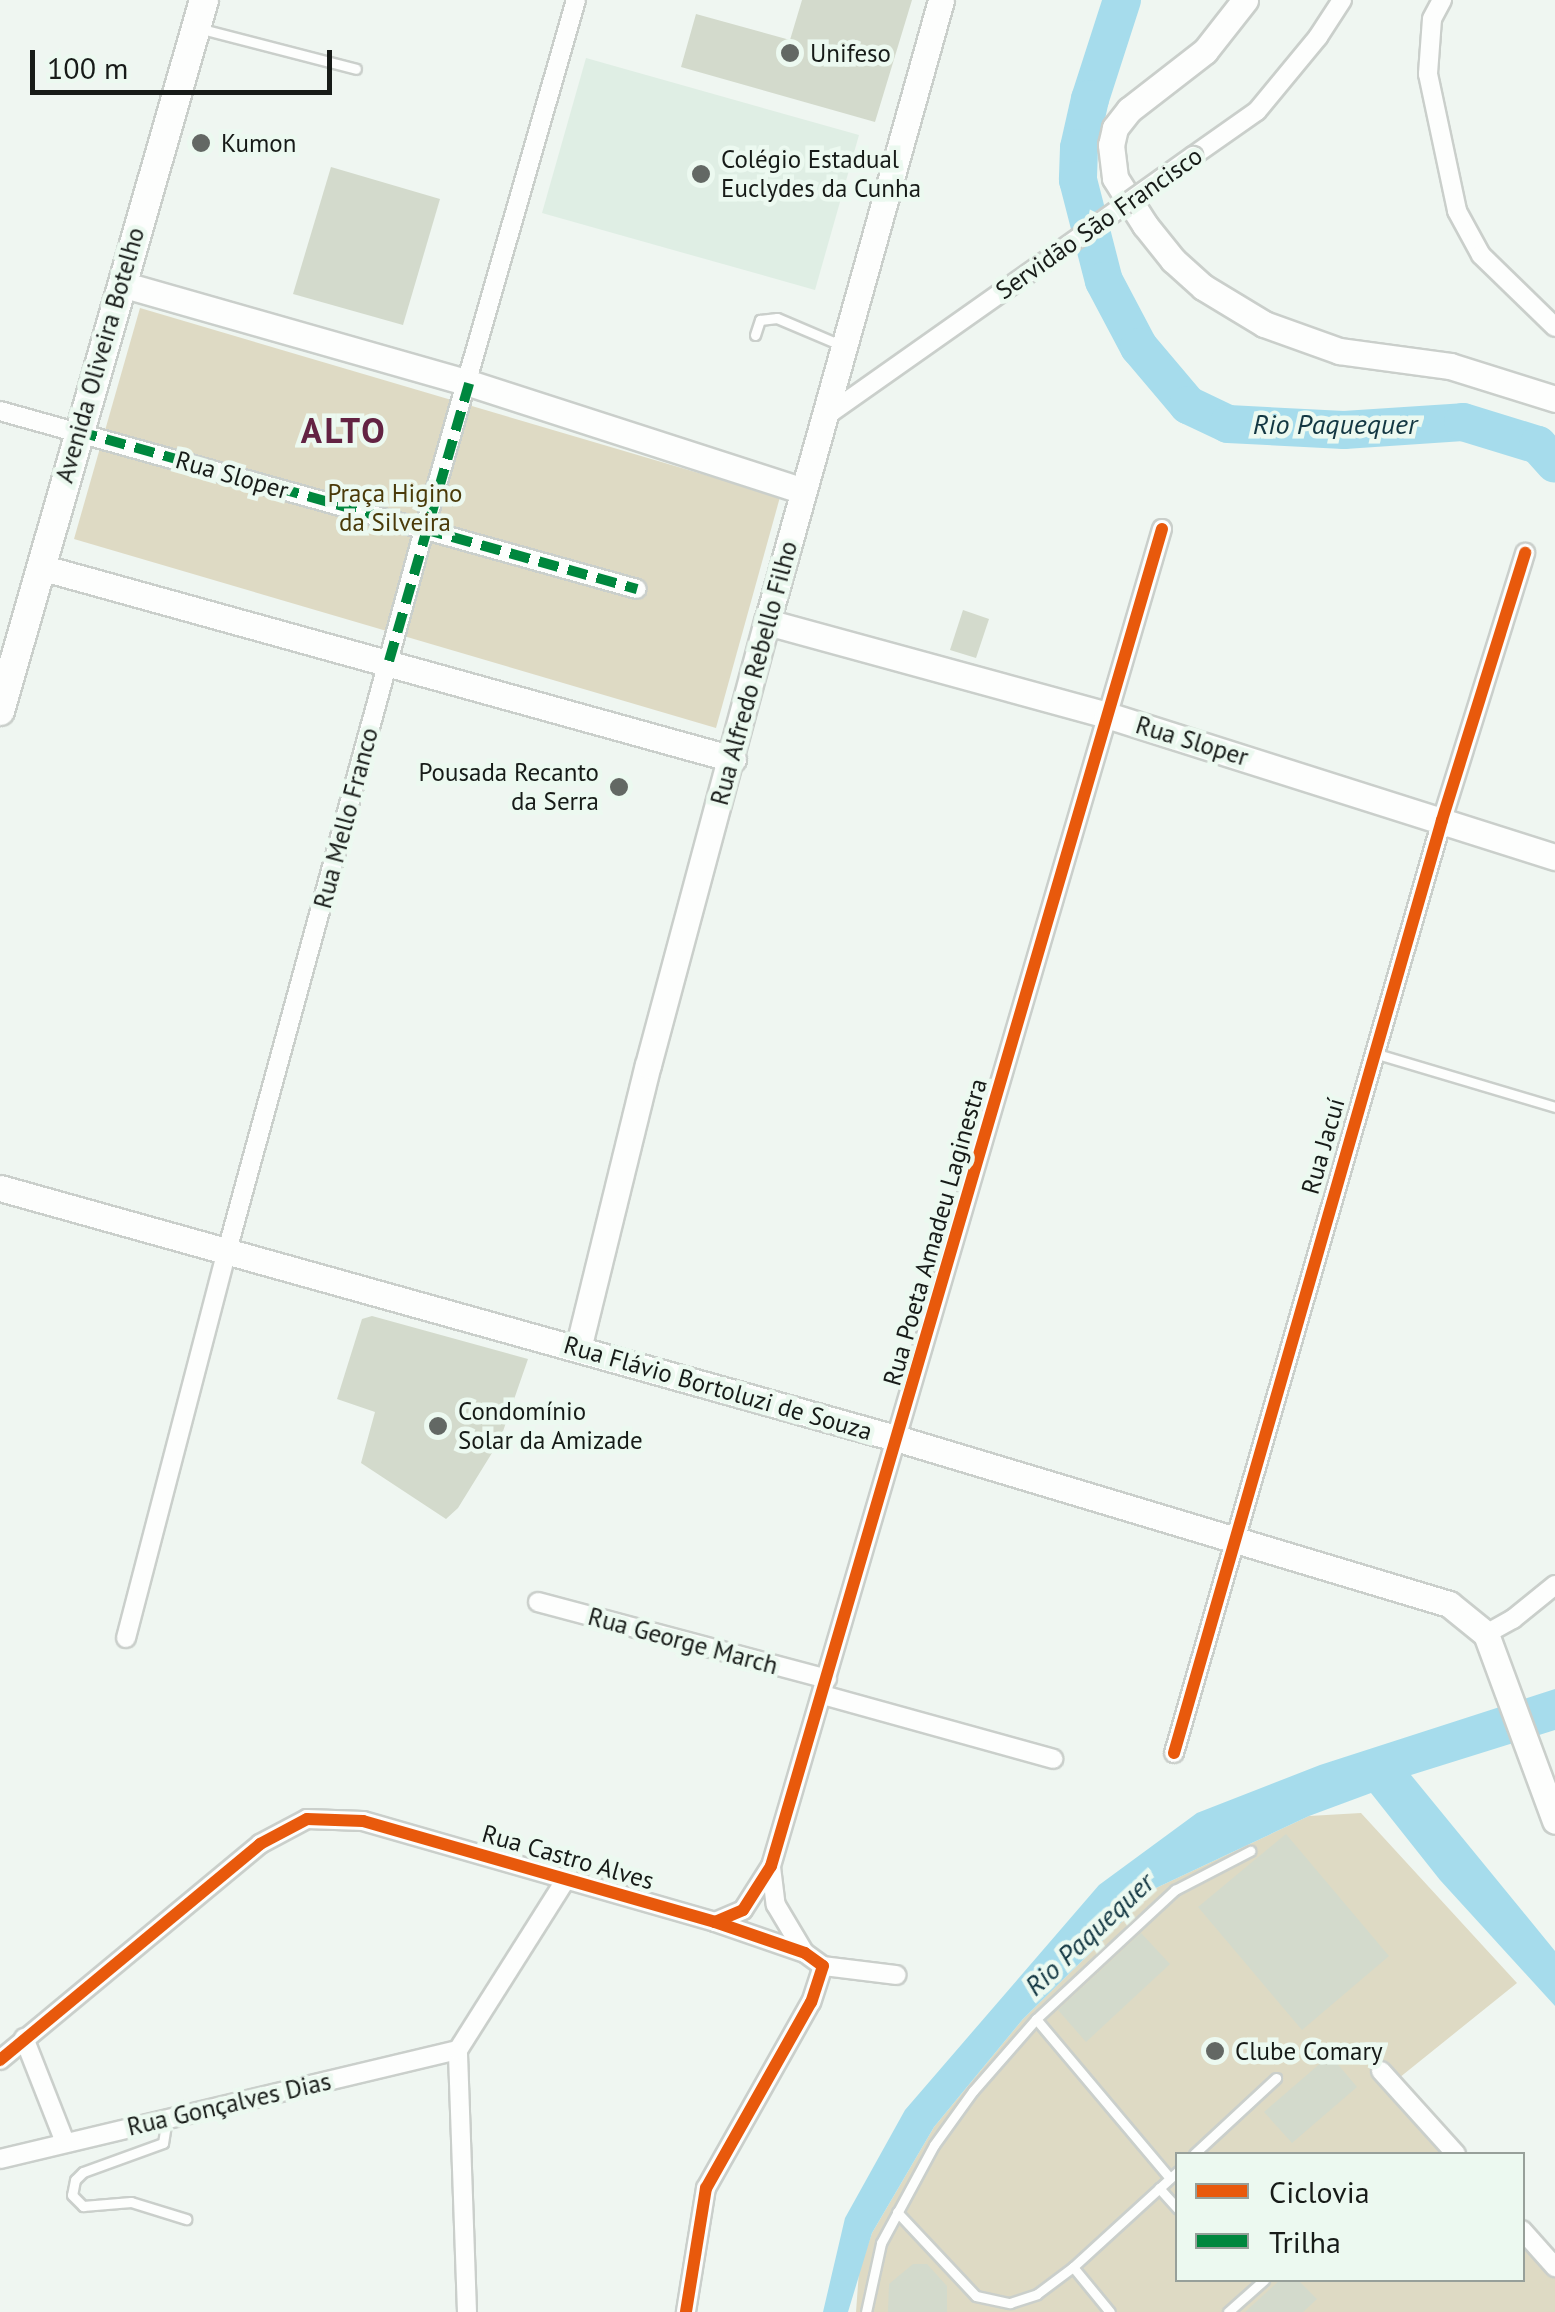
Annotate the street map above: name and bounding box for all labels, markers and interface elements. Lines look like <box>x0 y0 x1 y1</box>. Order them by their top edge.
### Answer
scale bar <box>35 30 338 92</box>
place label: Unifeso <box>810 38 891 68</box>
marker: Unifeso <box>779 42 801 64</box>
text: 100 m <box>47 48 128 87</box>
place label: Kumon <box>221 128 296 158</box>
marker: Kumon <box>190 132 212 154</box>
street label: Servidão São Francisco <box>990 140 1208 306</box>
place label: Colégio Estadual Euclydes da Cunha <box>721 145 921 204</box>
marker: Colégio Estadual Euclydes da Cunha <box>690 163 712 185</box>
street label: Avenida Oliveira Botelho <box>49 224 151 486</box>
water label: Rio Paquequer <box>1253 407 1417 441</box>
district label: ALTO <box>301 409 387 451</box>
street label: Rua Sloper <box>172 445 292 505</box>
park label: Praça Higino da Silveira <box>327 479 463 538</box>
street label: Rua Alfredo Rebello Filho <box>704 537 804 809</box>
street label: Rua Sloper <box>1132 710 1252 772</box>
street label: Rua Mello Franco <box>307 724 385 912</box>
place label: Pousada Recanto da Serra <box>419 758 599 817</box>
marker: Pousada Recanto da Serra <box>608 776 630 798</box>
street label: Rua Poeta Amadeu Laginestra <box>877 1075 993 1389</box>
street label: Rua Jacuí <box>1295 1095 1351 1197</box>
street label: Rua Flávio Bortoluzi de Souza <box>560 1330 876 1446</box>
place label: Condomínio Solar da Amizade <box>458 1397 643 1456</box>
marker: Condomínio Solar da Amizade <box>427 1415 449 1437</box>
street label: Rua George March <box>585 1601 781 1681</box>
street label: Rua Castro Alves <box>478 1818 658 1896</box>
water label: Rio Paquequer <box>1017 1866 1161 2002</box>
place label: Clube Comary <box>1235 2036 1383 2066</box>
marker: Clube Comary <box>1204 2040 1226 2062</box>
street label: Rua Gonçalves Dias <box>124 2066 334 2142</box>
legend <box>1175 2152 1525 2282</box>
text: Ciclovia <box>1269 2172 1370 2211</box>
text: Trilha <box>1269 2222 1341 2261</box>

